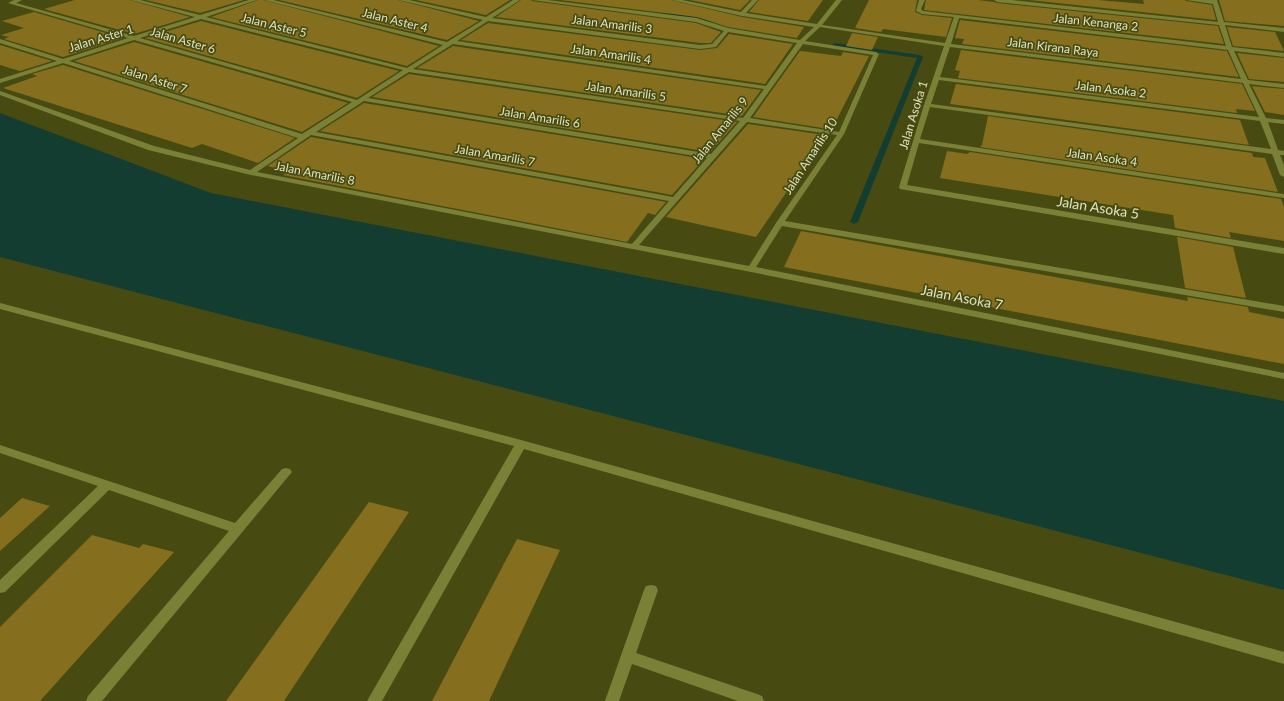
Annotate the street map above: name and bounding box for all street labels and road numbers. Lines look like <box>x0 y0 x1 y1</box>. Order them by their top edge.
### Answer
street label: Jalan Aster 4 <box>361 5 429 35</box>
street label: Jalan Aster 5 <box>240 10 308 40</box>
street label: Jalan Kenanga 2 <box>1053 10 1139 34</box>
street label: Jalan Amarilis 3 <box>571 12 653 36</box>
street label: Jalan Aster 1 <box>67 21 135 55</box>
street label: Jalan Aster 6 <box>149 24 217 56</box>
street label: Jalan Kirana Raya <box>1007 34 1099 60</box>
street label: Jalan Amarilis 4 <box>570 41 652 67</box>
street label: Jalan Aster 7 <box>121 62 189 97</box>
street label: Jalan Asoka 2 <box>1075 77 1147 101</box>
street label: Jalan Amarilis 5 <box>585 78 667 104</box>
street label: Jalan Asoka 1 <box>895 79 931 151</box>
street label: Jalan Amarilis 9 <box>689 94 751 166</box>
street label: Jalan Amarilis 6 <box>499 103 581 131</box>
street label: Jalan Amarilis 10 <box>780 115 840 197</box>
street label: Jalan Amarilis 7 <box>454 141 536 169</box>
street label: Jalan Asoka 4 <box>1066 145 1138 169</box>
street label: Jalan Amarilis 8 <box>274 158 356 188</box>
street label: Jalan Asoka 5 <box>1056 192 1140 222</box>
street label: Jalan Asoka 7 <box>920 281 1004 313</box>

